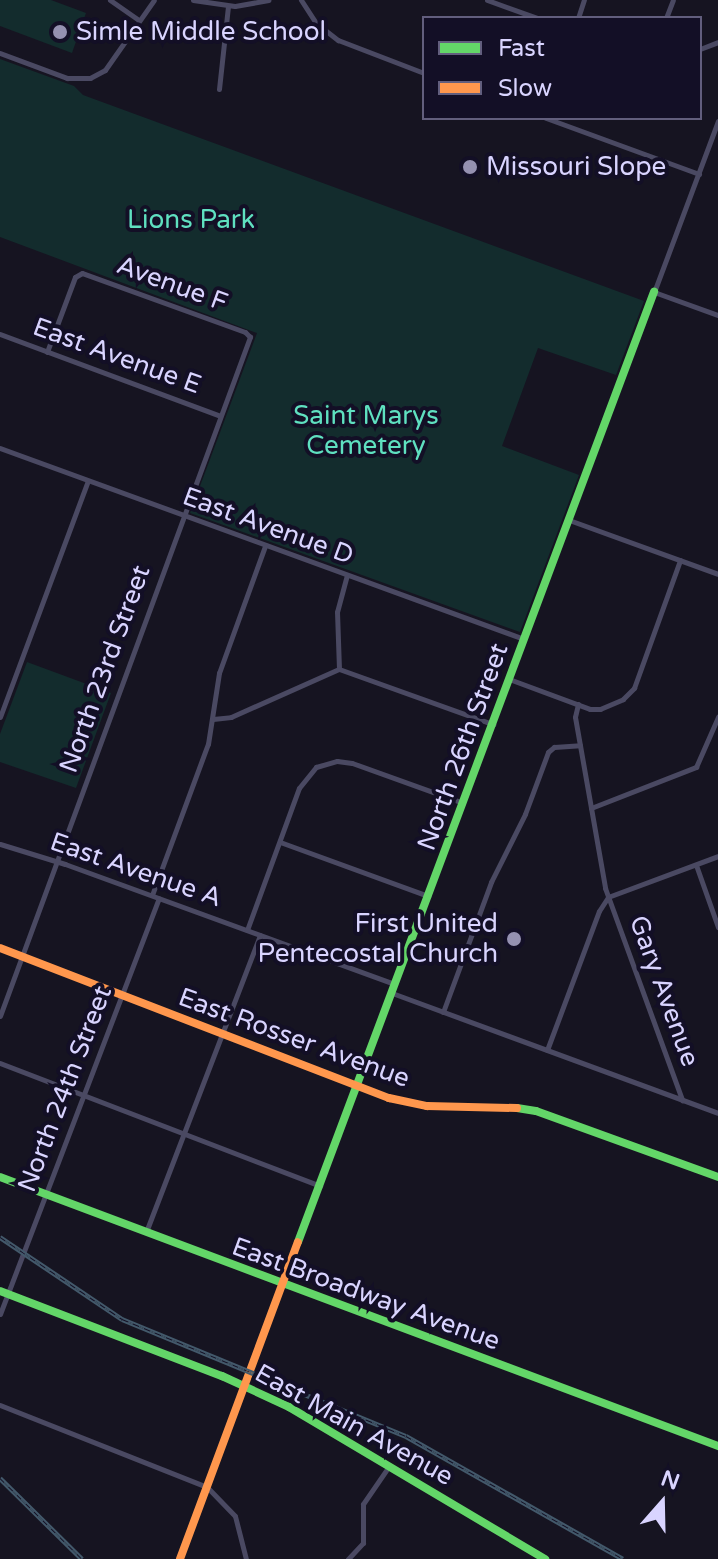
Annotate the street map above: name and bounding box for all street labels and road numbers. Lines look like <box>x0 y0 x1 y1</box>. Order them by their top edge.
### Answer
street label: Avenue F <box>112 250 232 318</box>
street label: East Avenue E <box>29 311 205 401</box>
street label: East Avenue D <box>178 481 358 571</box>
street label: North 23rd Street <box>53 561 157 777</box>
street label: North 26th Street <box>411 639 515 855</box>
street label: East Avenue A <box>46 826 226 914</box>
street label: Gary Avenue <box>622 911 706 1071</box>
street label: North 24th Street <box>11 982 119 1196</box>
street label: East Rosser Avenue <box>174 982 414 1094</box>
street label: East Broadway Avenue <box>228 1231 504 1357</box>
street label: East Main Avenue <box>249 1358 459 1492</box>

